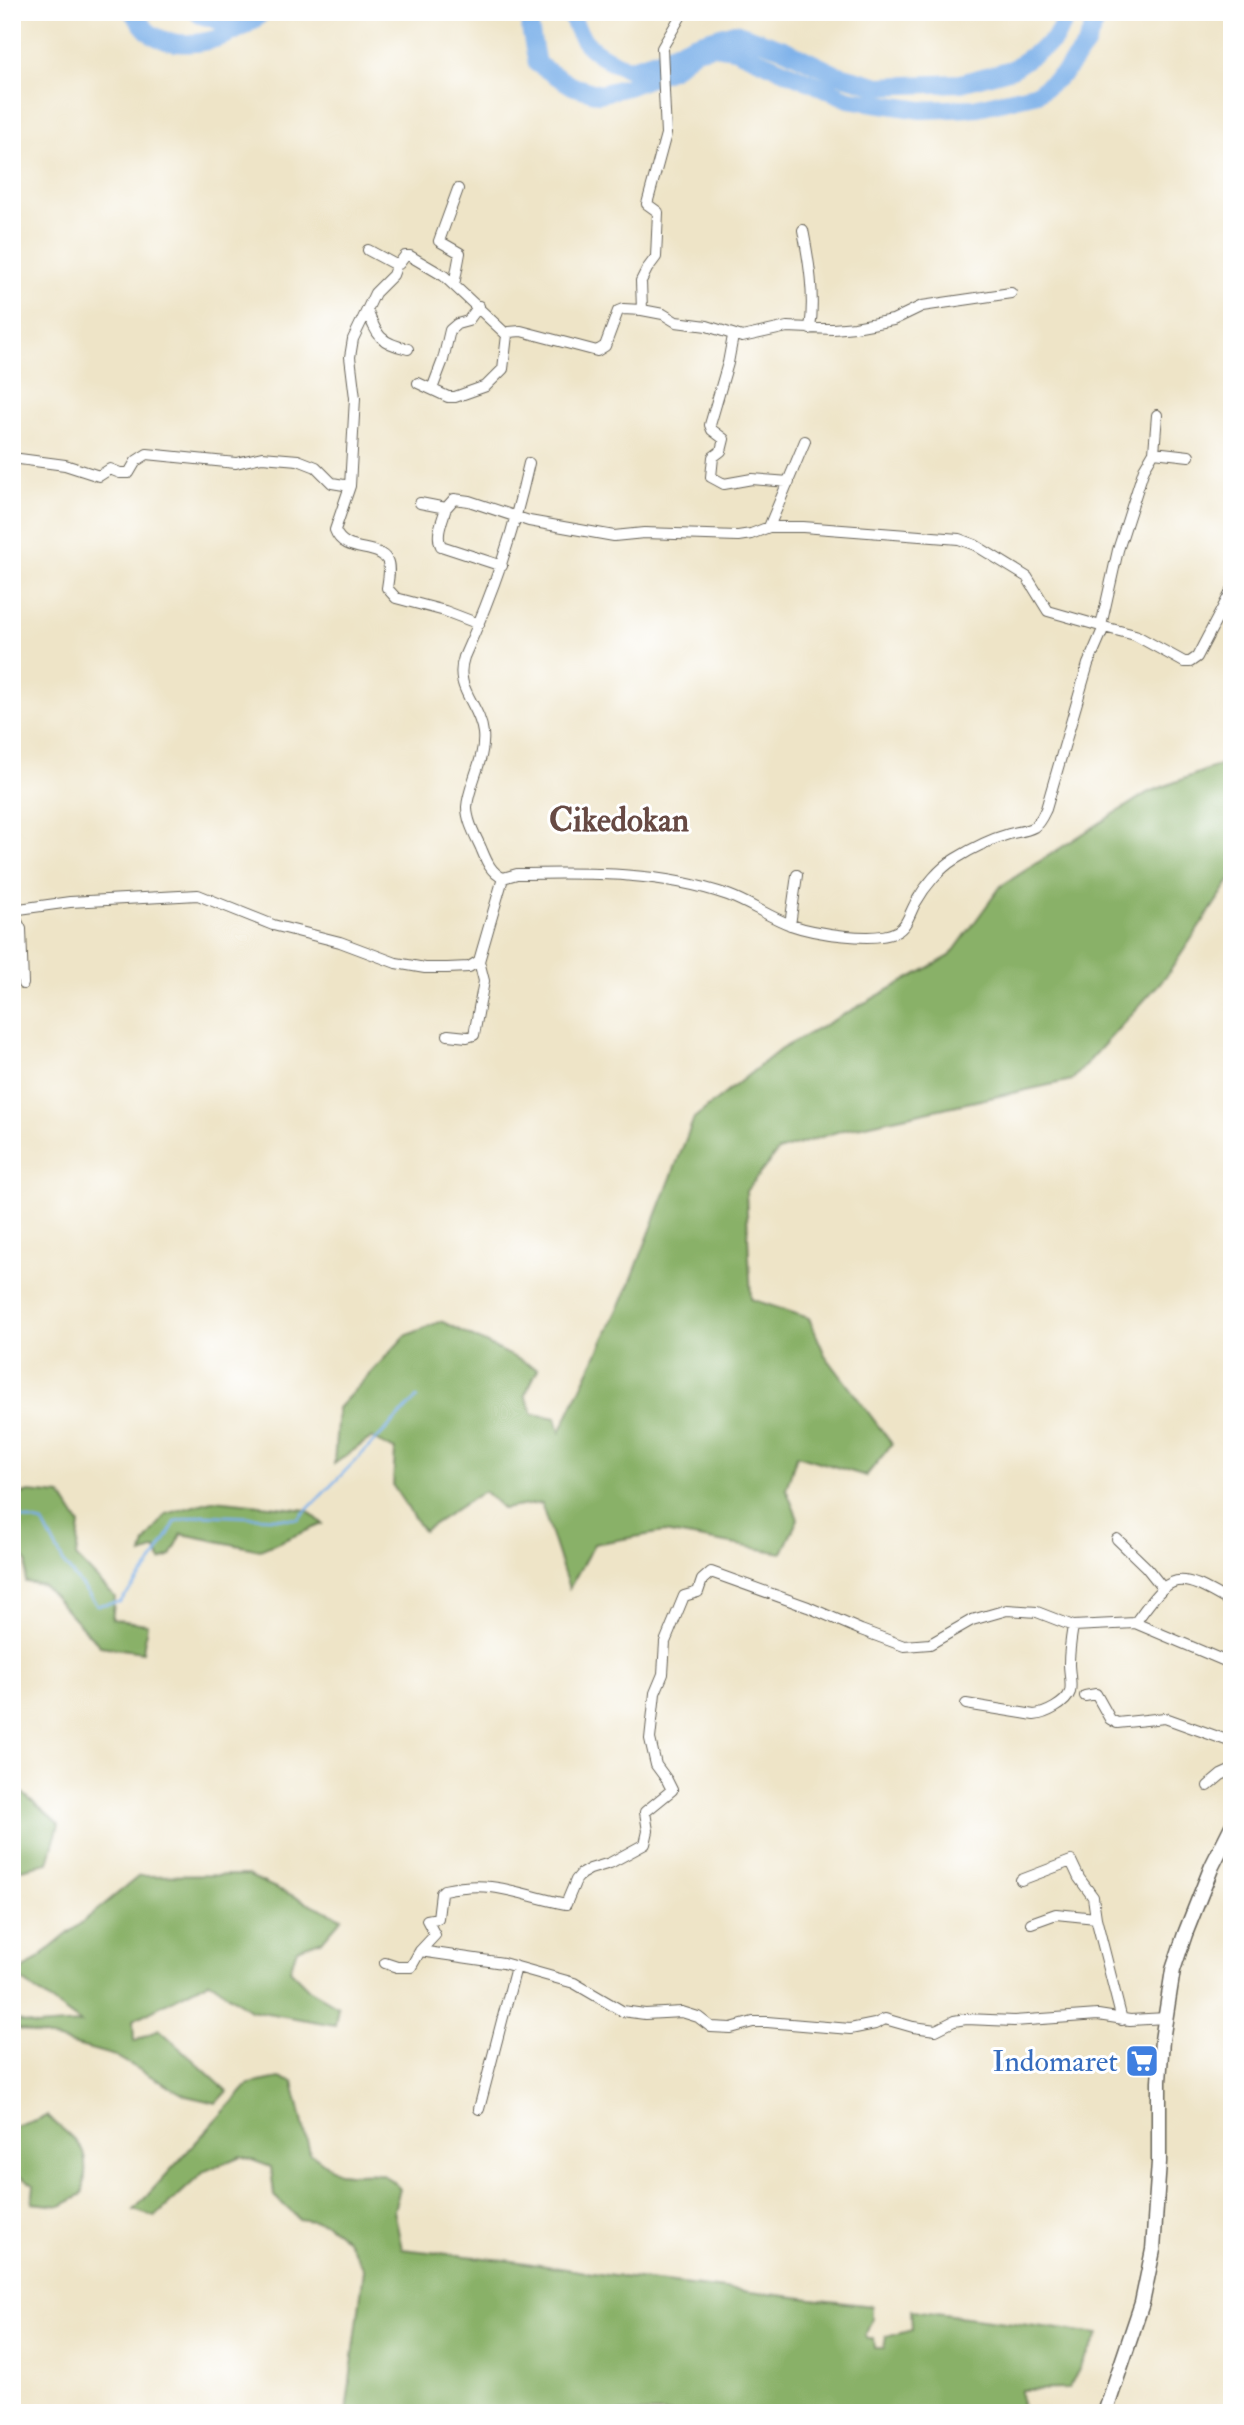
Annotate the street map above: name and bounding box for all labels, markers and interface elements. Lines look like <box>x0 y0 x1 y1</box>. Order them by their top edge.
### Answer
district label: Cikedokan <box>549 800 689 841</box>
supermarket icon: Indomaret <box>1123 2042 1161 2080</box>
place label: Indomaret <box>992 2043 1118 2080</box>

